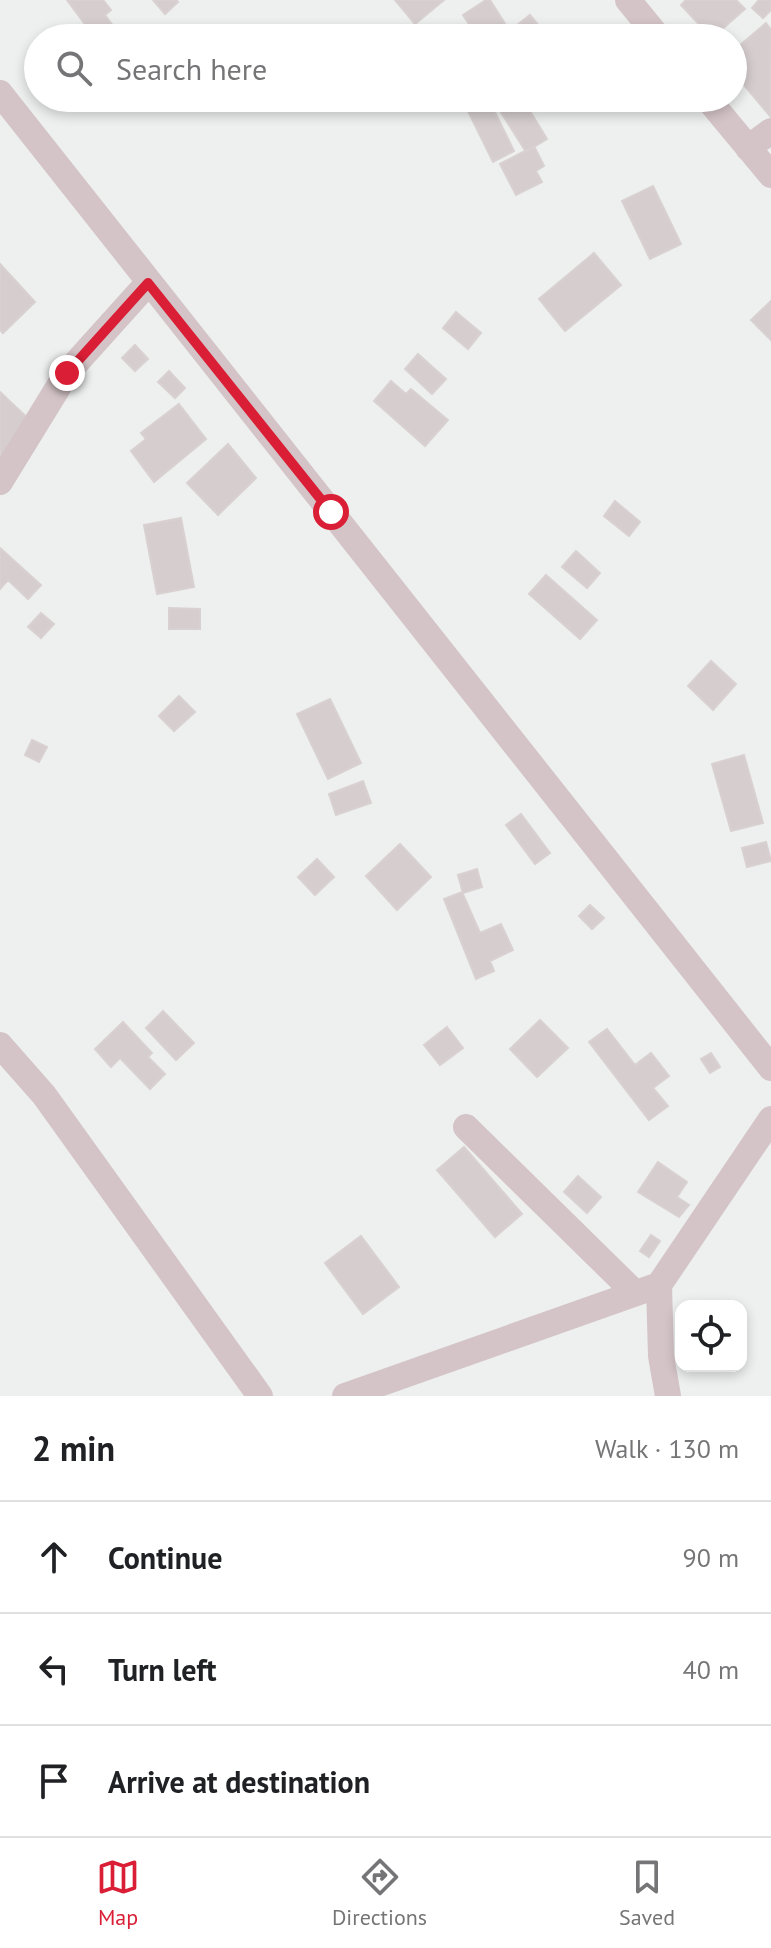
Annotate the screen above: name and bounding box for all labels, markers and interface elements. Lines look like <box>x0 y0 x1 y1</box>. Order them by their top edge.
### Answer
search box <box>24 24 747 112</box>
icon: search <box>52 46 96 90</box>
text: Search here <box>116 49 267 88</box>
route end <box>49 355 85 391</box>
route start <box>313 494 349 530</box>
map controls <box>675 1300 747 1372</box>
button: locate <box>675 1300 747 1372</box>
text: 2 min <box>32 1426 115 1470</box>
text: Walk · 130 m <box>595 1432 739 1465</box>
icon: ahead <box>32 1535 76 1579</box>
text: Continue <box>108 1538 222 1577</box>
text: 90 m <box>683 1541 739 1574</box>
icon: left <box>32 1647 76 1691</box>
text: Turn left <box>108 1650 216 1689</box>
text: 40 m <box>683 1653 739 1686</box>
icon: arrive <box>32 1759 76 1803</box>
text: Arrive at destination <box>108 1762 370 1801</box>
tab: Map <box>96 1855 140 1931</box>
tab: Directions <box>332 1855 427 1931</box>
tab: Saved <box>619 1855 675 1931</box>

